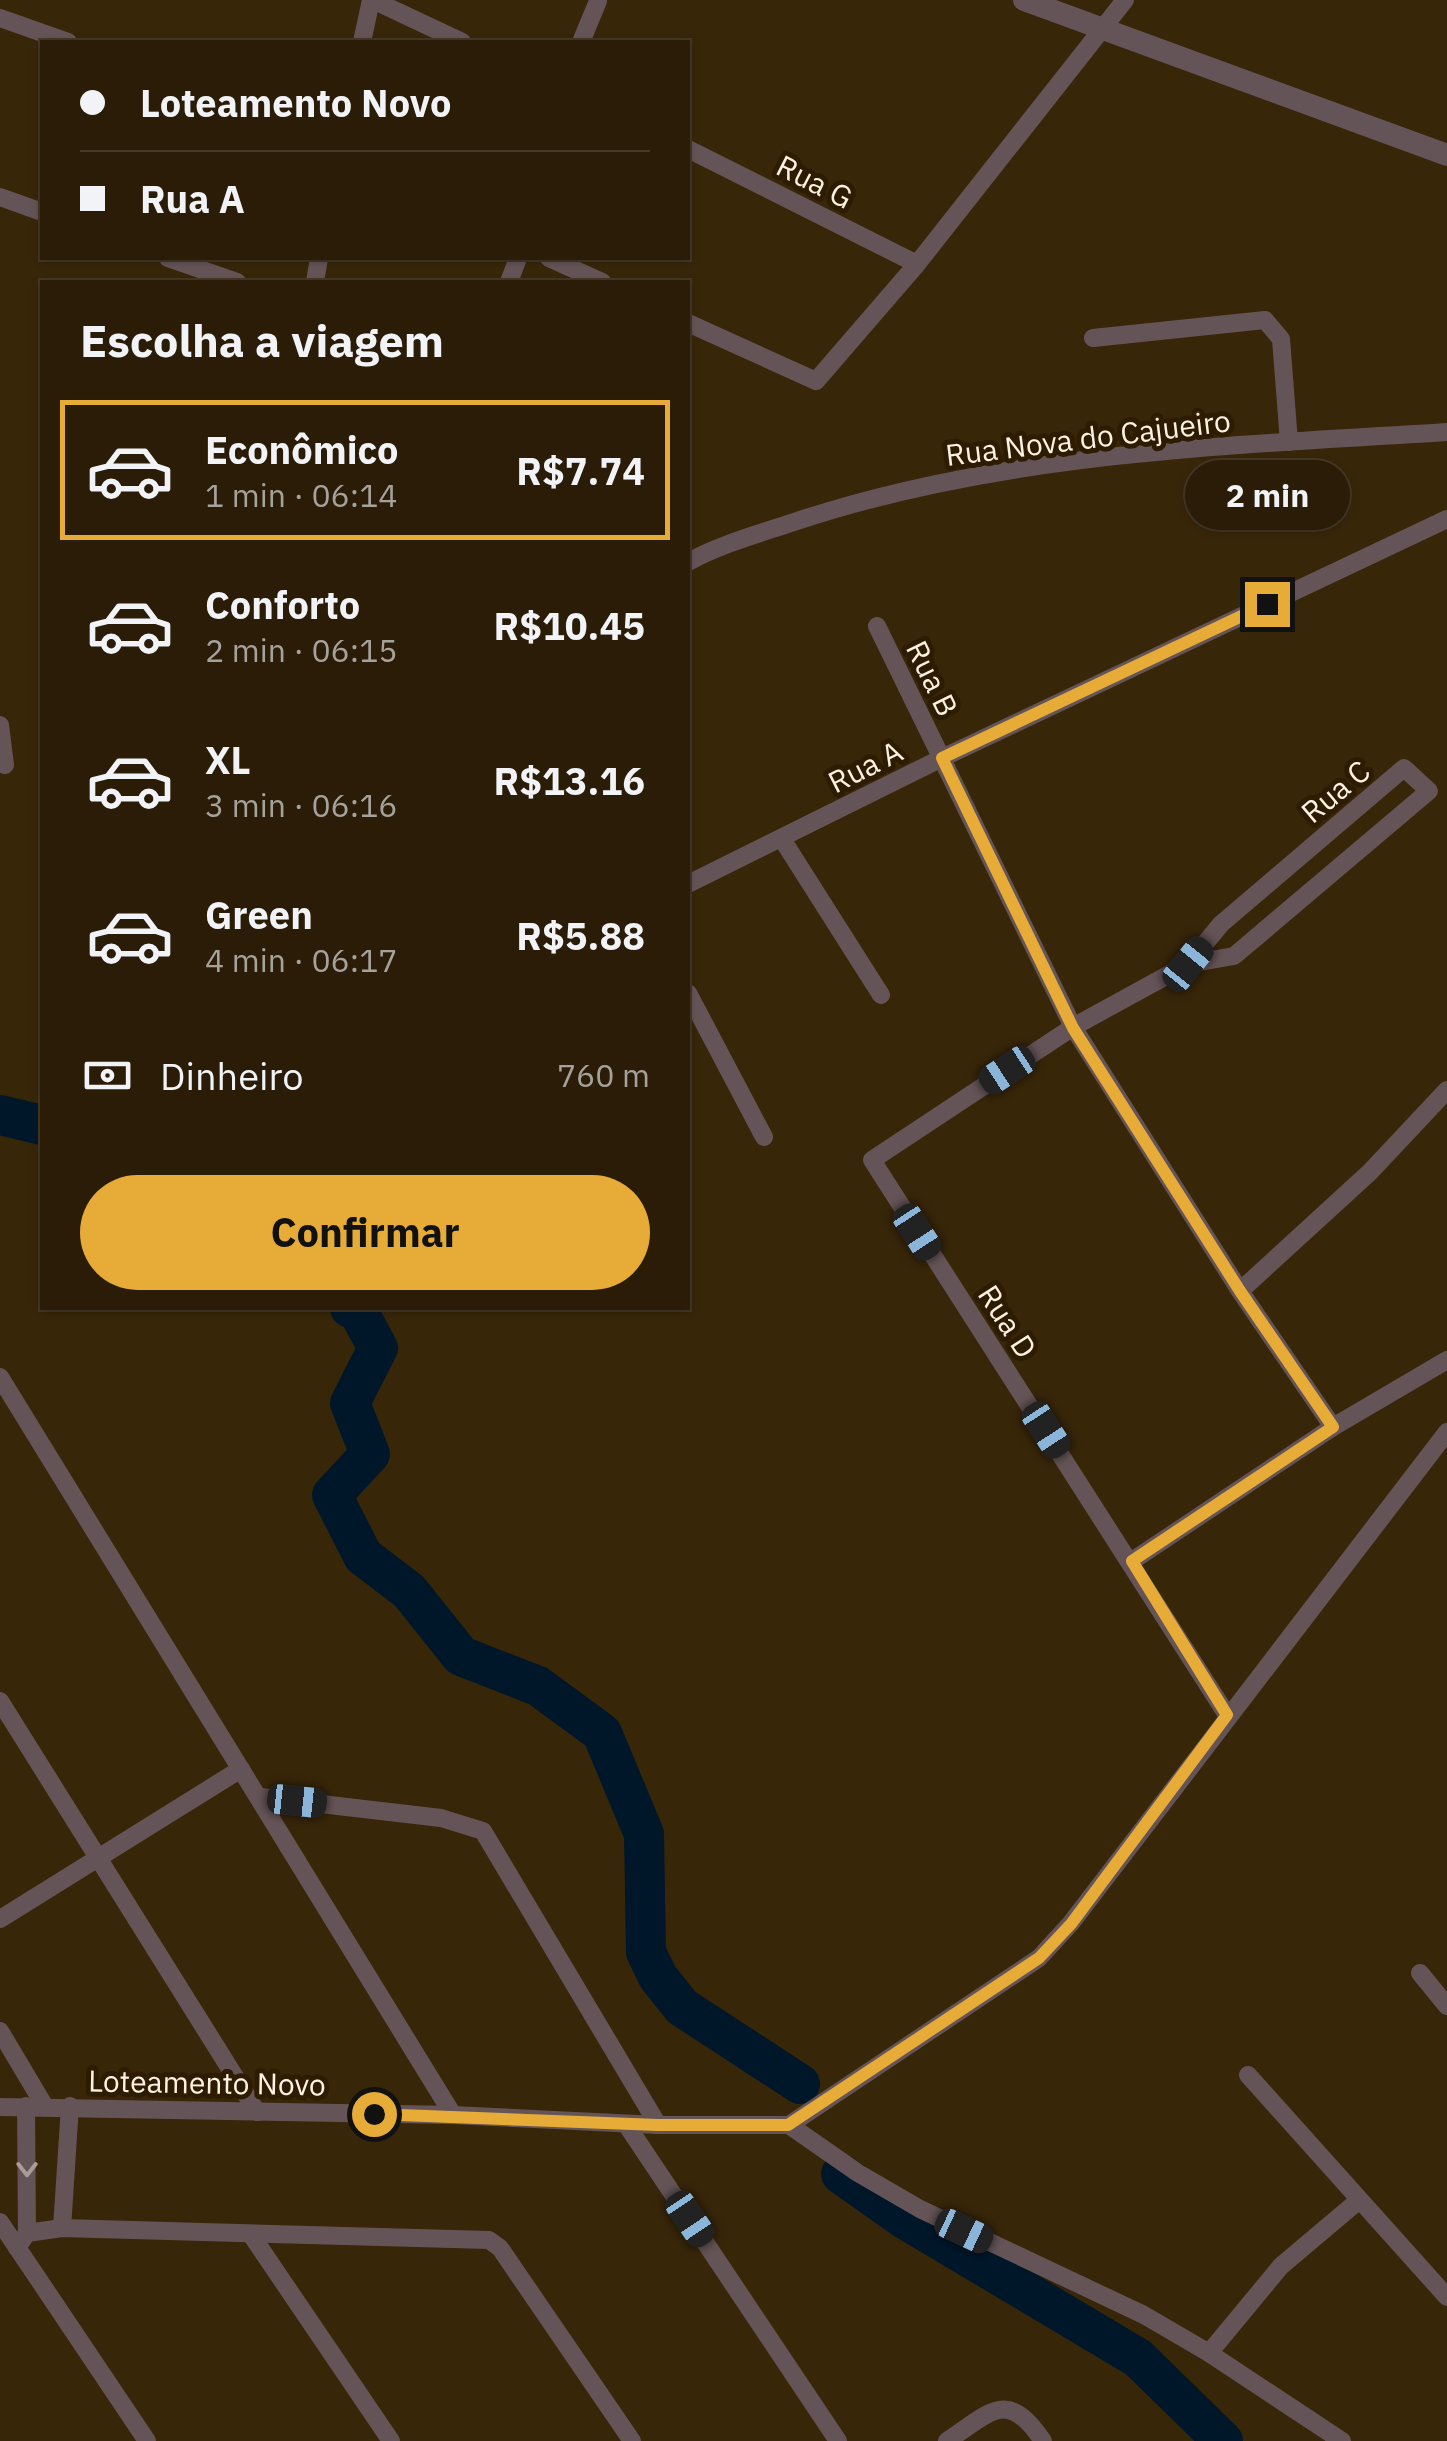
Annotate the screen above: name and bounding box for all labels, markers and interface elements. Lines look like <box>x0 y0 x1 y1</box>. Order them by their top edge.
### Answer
text: Loteamento Novo <box>140 78 451 127</box>
street label: Rua G <box>770 145 860 217</box>
text: Rua A <box>140 174 245 223</box>
text: Escolha a viagem <box>80 311 444 369</box>
street label: Rua Nova do Cajueiro <box>943 400 1233 474</box>
icon: car <box>85 425 175 515</box>
text: Econômico <box>205 425 398 474</box>
text: R$7.74 <box>516 446 645 495</box>
callout: 2 min <box>1184 459 1350 529</box>
text: 1 min · 06:14 <box>205 474 398 516</box>
text: 2 min <box>1226 474 1309 516</box>
icon: car <box>85 580 175 670</box>
text: Conforto <box>205 580 360 629</box>
route end <box>1245 582 1290 627</box>
text: R$10.45 <box>494 601 645 650</box>
text: 2 min · 06:15 <box>205 629 398 671</box>
street label: Rua B <box>898 634 968 722</box>
street label: Rua A <box>821 731 909 801</box>
icon: car <box>85 735 175 825</box>
text: XL <box>205 735 251 784</box>
street label: Rua C <box>1293 751 1377 831</box>
text: R$13.16 <box>494 756 645 805</box>
text: 3 min · 06:16 <box>205 784 398 826</box>
icon: car <box>85 890 175 980</box>
text: Green <box>205 890 313 939</box>
text: R$5.88 <box>516 911 645 960</box>
car <box>1157 931 1219 997</box>
text: 4 min · 06:17 <box>205 939 398 981</box>
car <box>974 1041 1040 1099</box>
icon: cash <box>80 1048 135 1103</box>
text: Dinheiro <box>160 1051 304 1100</box>
text: 760 m <box>557 1054 650 1096</box>
button: Confirmar <box>80 1175 650 1290</box>
car <box>888 1199 946 1265</box>
street label: Rua D <box>970 1277 1046 1365</box>
car <box>1017 1397 1075 1463</box>
car <box>266 1783 328 1819</box>
street label: Loteamento Novo <box>88 2060 326 2104</box>
route start <box>352 2092 397 2137</box>
one-way arrow <box>16 2162 37 2178</box>
car <box>661 2186 719 2252</box>
car <box>930 2205 998 2257</box>

